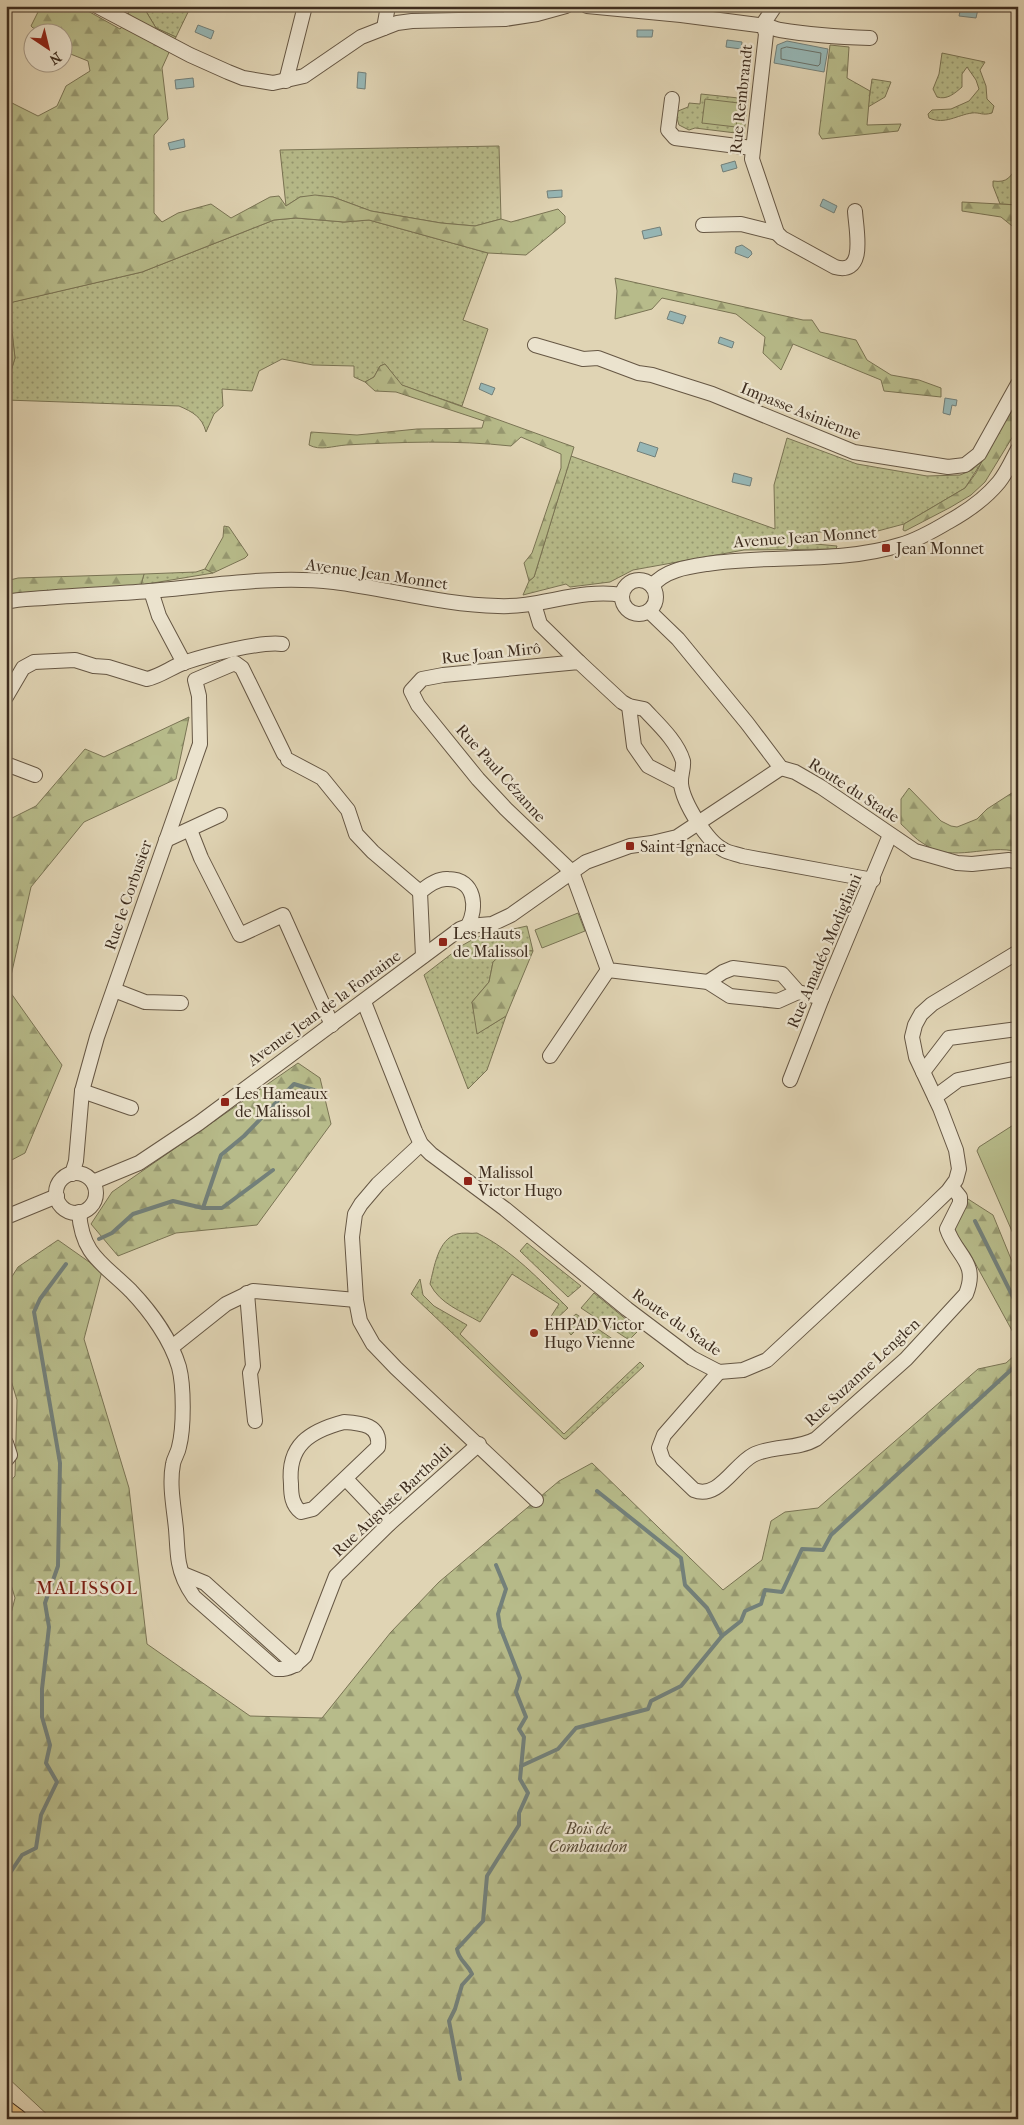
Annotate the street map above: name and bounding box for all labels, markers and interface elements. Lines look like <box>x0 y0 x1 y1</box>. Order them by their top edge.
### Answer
north arrow <box>22 22 72 72</box>
street label: Rue Rembrandt <box>726 43 756 155</box>
text: N <box>46 48 64 68</box>
street label: Impasse Asinienne <box>738 378 864 444</box>
street label: Avenue Jean Monnet <box>732 523 877 552</box>
place label: Jean Monnet <box>894 539 985 558</box>
marker: Jean Monnet <box>880 542 892 554</box>
street label: Avenue Jean Monnet <box>304 554 450 593</box>
street label: Rue Joan Mirô <box>440 638 542 668</box>
street label: Rue Paul Cézanne <box>452 720 550 826</box>
street label: Route du Stade <box>805 754 903 826</box>
street label: Rue le Corbusier <box>100 837 156 953</box>
place label: Saint-Ignace <box>640 837 726 856</box>
marker: Saint-Ignace <box>624 840 636 852</box>
street label: Rue Amadéo Modigliani <box>783 871 865 1031</box>
place label: Les Hauts de Malissol <box>453 924 529 961</box>
marker: Les Hauts de Malissol <box>437 936 449 948</box>
street label: Avenue Jean de la Fontaine <box>243 946 404 1071</box>
place label: Les Hameaux de Malissol <box>235 1084 329 1121</box>
marker: Les Hameaux de Malissol <box>219 1096 231 1108</box>
place label: Malissol Victor Hugo <box>477 1163 562 1200</box>
marker: Malissol Victor Hugo <box>462 1175 474 1187</box>
street label: Route du Stade <box>629 1284 725 1360</box>
street label: Rue Suzanne Lenglen <box>801 1313 924 1430</box>
place label: EHPAD Victor Hugo Vienne <box>544 1315 644 1352</box>
marker: EHPAD Victor Hugo Vienne <box>528 1327 540 1339</box>
street label: Rue Auguste Bartholdi <box>328 1439 456 1560</box>
district label: MALISSOL <box>36 1577 138 1599</box>
park label: Bois de Combaudon <box>549 1819 627 1856</box>

